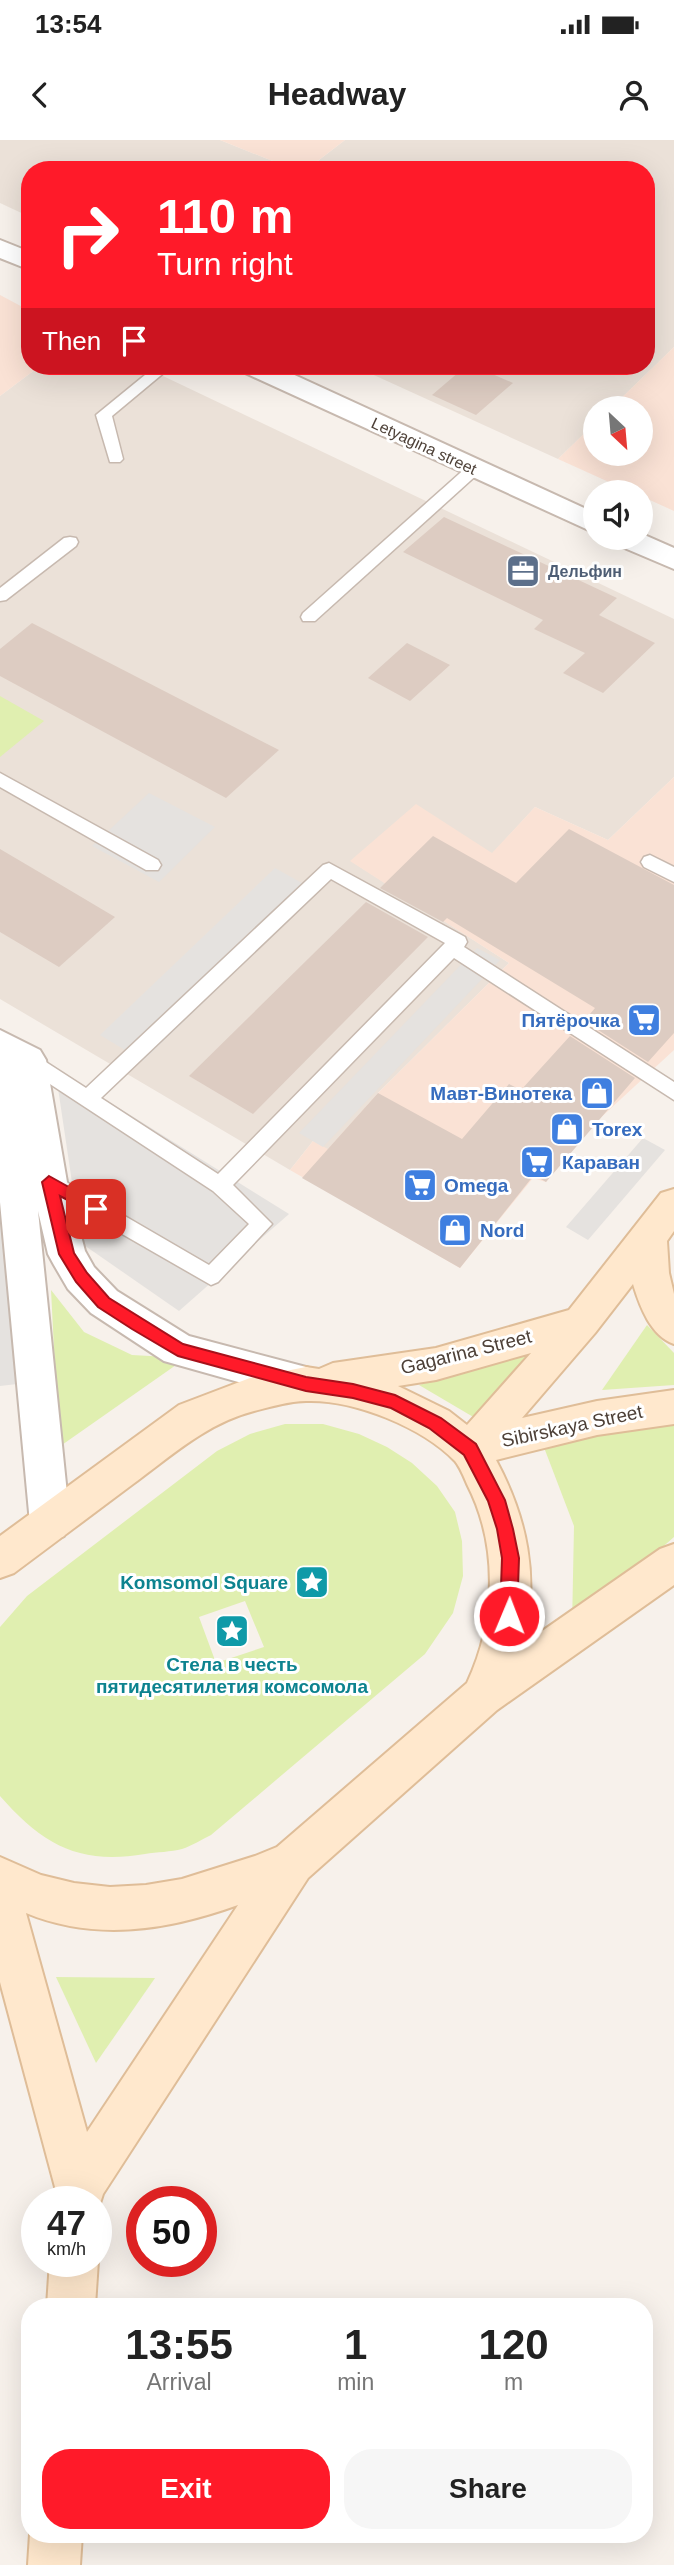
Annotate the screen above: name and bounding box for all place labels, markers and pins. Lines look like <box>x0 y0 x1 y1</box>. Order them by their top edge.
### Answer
office icon: Дельфин <box>504 552 542 590</box>
place label: Дельфин <box>548 563 622 580</box>
supermarket icon: Пятёрочка <box>625 1001 663 1039</box>
place label: Пятёрочка <box>522 1010 620 1031</box>
shop icon: Мавт-Винотека <box>578 1074 616 1112</box>
place label: Мавт-Винотека <box>430 1083 572 1104</box>
shop icon: Torex <box>548 1110 586 1148</box>
place label: Torex <box>592 1119 643 1140</box>
supermarket icon: Караван <box>518 1143 556 1181</box>
place label: Караван <box>562 1152 640 1173</box>
supermarket icon: Omega <box>401 1166 439 1204</box>
place label: Omega <box>444 1175 509 1196</box>
pin <box>66 1179 126 1239</box>
shop icon: Nord <box>436 1211 474 1249</box>
place label: Nord <box>480 1220 524 1241</box>
place icon: Komsomol Square <box>293 1563 331 1601</box>
place label: Komsomol Square <box>120 1572 288 1593</box>
place icon: Стела в честь пятидесятилетия комсомола <box>213 1612 251 1650</box>
place label: Стела в честь пятидесятилетия комсомола <box>96 1654 368 1697</box>

